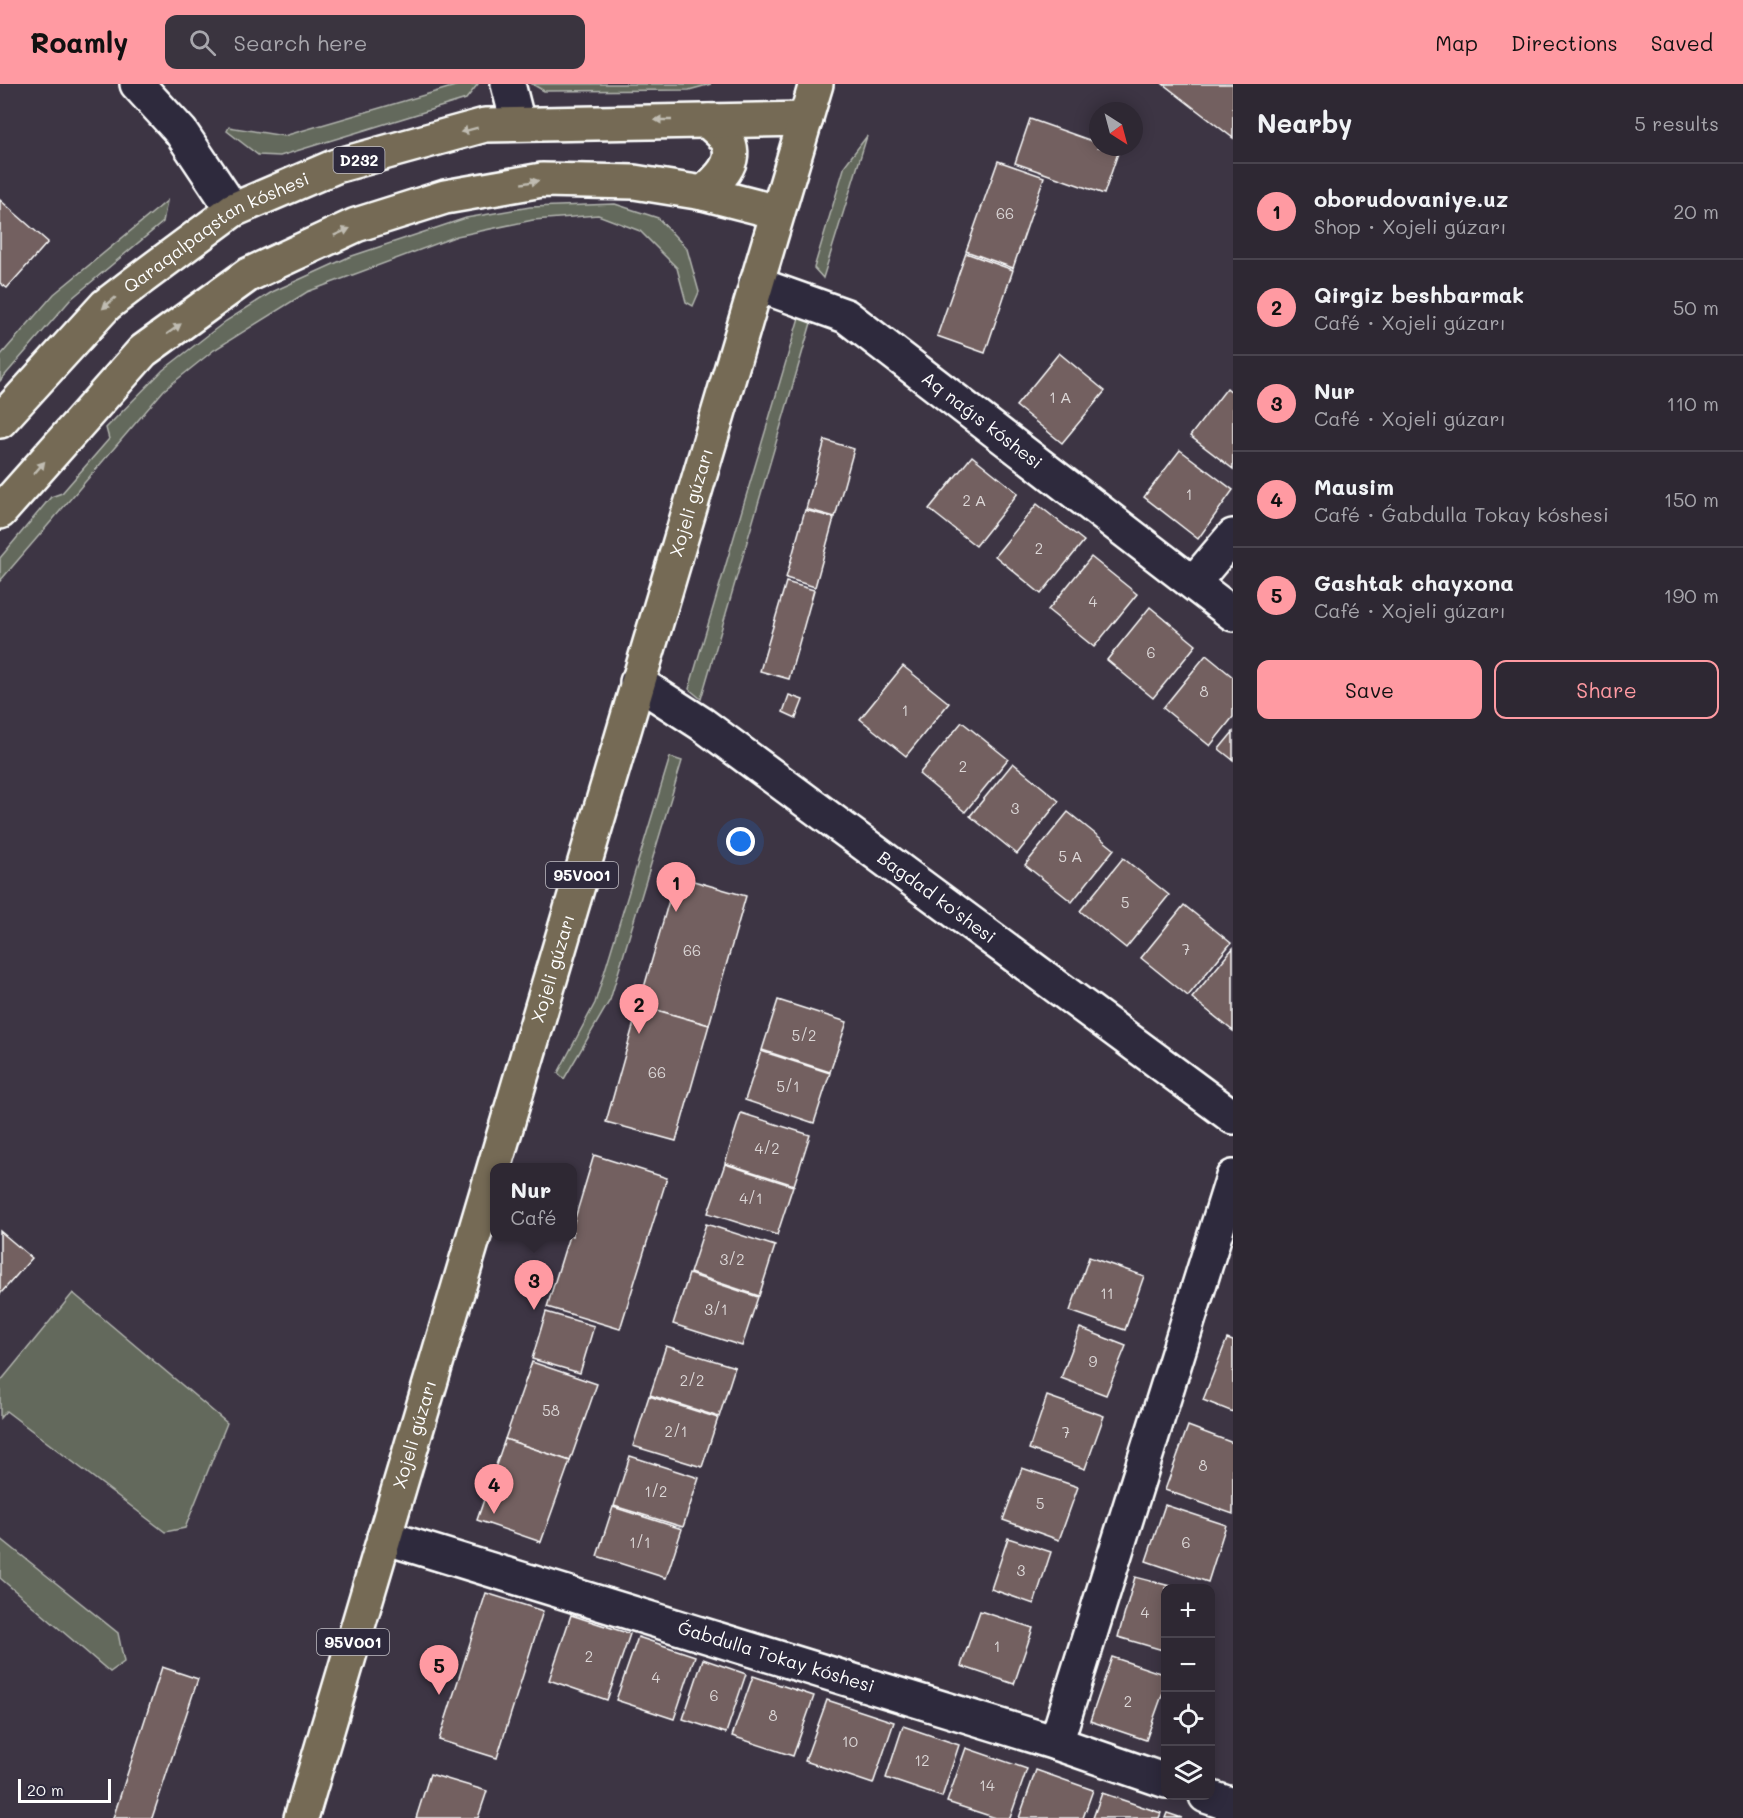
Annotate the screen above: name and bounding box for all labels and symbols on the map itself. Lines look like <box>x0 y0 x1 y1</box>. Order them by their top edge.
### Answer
north arrow <box>1089 102 1143 156</box>
one-way arrow <box>654 115 673 125</box>
one-way arrow <box>460 126 478 135</box>
road number: D232 <box>334 147 385 173</box>
street label: Qaraqalpaqstan kóshesi <box>118 166 312 298</box>
one-way arrow <box>520 177 539 186</box>
house number: 66 <box>996 203 1014 223</box>
one-way arrow <box>333 227 351 237</box>
one-way arrow <box>102 296 117 309</box>
one-way arrow <box>165 323 181 335</box>
street label: Aq naǵıs kóshesi <box>917 366 1048 474</box>
house number: 1 А <box>1049 387 1071 407</box>
street label: Xojeli gúzarı <box>663 445 718 560</box>
one-way arrow <box>32 460 45 476</box>
house number: 1 <box>1186 484 1192 504</box>
house number: 2 А <box>962 490 986 510</box>
house number: 2 <box>1035 538 1043 558</box>
house number: 4 <box>1089 591 1098 611</box>
house number: 6 <box>1146 642 1156 662</box>
house number: 8 <box>1199 681 1209 701</box>
house number: 1 <box>902 700 908 720</box>
house number: 2 <box>959 756 967 776</box>
house number: 3 <box>1011 798 1020 818</box>
your location <box>726 827 755 856</box>
street label: Bagdad ko'shesi <box>873 845 1001 948</box>
house number: 5 А <box>1058 846 1082 866</box>
road number: 95V001 <box>546 862 618 888</box>
pin: 1 <box>656 862 696 912</box>
house number: 5 <box>1121 892 1129 912</box>
street label: Xojeli gúzarı <box>525 911 580 1025</box>
house number: 7 <box>1182 939 1190 959</box>
house number: 66 <box>683 940 701 960</box>
pin: 2 <box>620 984 658 1034</box>
house number: 5/2 <box>792 1025 816 1045</box>
house number: 66 <box>648 1062 666 1082</box>
house number: 5/1 <box>776 1076 800 1096</box>
house number: 4/2 <box>754 1138 780 1158</box>
house number: 4/1 <box>739 1188 763 1208</box>
house number: 3/2 <box>719 1249 745 1269</box>
pin: 3 <box>514 1260 554 1310</box>
house number: 11 <box>1100 1283 1114 1303</box>
house number: 3/1 <box>704 1299 728 1319</box>
house number: 9 <box>1089 1351 1098 1371</box>
house number: 2/2 <box>680 1370 704 1390</box>
street label: Xojeli gúzarı <box>386 1377 441 1491</box>
house number: 58 <box>542 1400 560 1420</box>
house number: 2/1 <box>665 1421 687 1441</box>
house number: 7 <box>1062 1422 1070 1442</box>
house number: 8 <box>1198 1455 1208 1475</box>
pin: 4 <box>474 1464 514 1514</box>
house number: 1/2 <box>645 1481 667 1501</box>
house number: 5 <box>1036 1493 1044 1513</box>
house number: 1/1 <box>629 1532 651 1552</box>
house number: 6 <box>1181 1532 1191 1552</box>
house number: 3 <box>1017 1560 1026 1580</box>
house number: 4 <box>1141 1602 1150 1622</box>
street label: Ǵabdulla Tokay kóshesi <box>675 1615 878 1698</box>
road number: 95V001 <box>317 1629 389 1655</box>
house number: 1 <box>994 1636 1000 1656</box>
pin: 5 <box>420 1646 458 1695</box>
house number: 2 <box>585 1646 593 1666</box>
house number: 4 <box>652 1667 661 1687</box>
house number: 6 <box>709 1685 719 1705</box>
house number: 2 <box>1124 1691 1132 1711</box>
house number: 8 <box>768 1705 778 1725</box>
house number: 10 <box>842 1731 858 1751</box>
house number: 12 <box>914 1750 930 1770</box>
house number: 14 <box>979 1775 995 1795</box>
scale bar <box>18 1776 111 1804</box>

